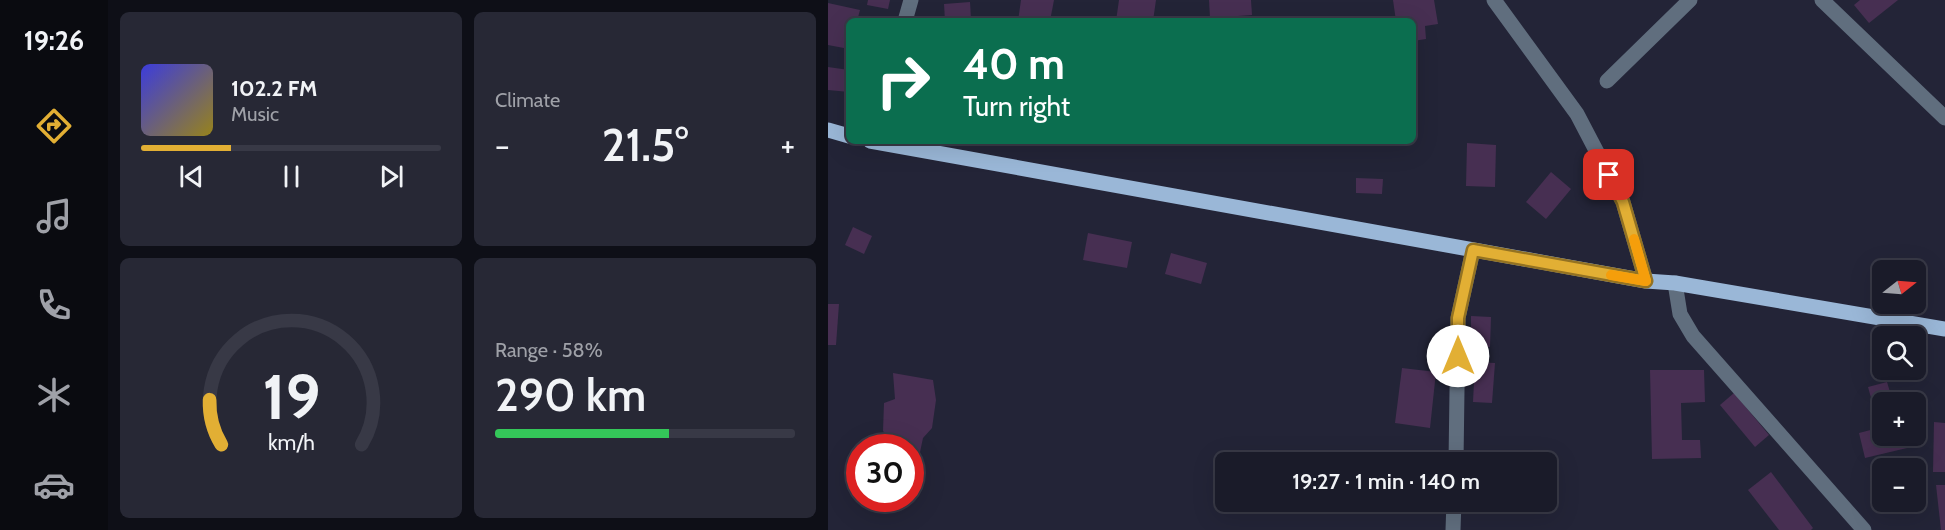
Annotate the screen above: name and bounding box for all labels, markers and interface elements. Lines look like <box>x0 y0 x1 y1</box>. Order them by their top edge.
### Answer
text: 19:26 <box>24 24 84 57</box>
text: 40 m <box>963 38 1065 90</box>
icon: right <box>864 42 942 120</box>
text: 102.2 FM <box>231 75 317 102</box>
text: Climate <box>495 88 560 112</box>
text: Turn right <box>963 90 1070 123</box>
text: Music <box>231 102 279 126</box>
icon: directions <box>33 105 75 147</box>
text: 21.5° <box>602 118 688 172</box>
text: − <box>495 125 510 165</box>
text: + <box>780 125 795 165</box>
pin <box>1583 149 1634 200</box>
icon: arrive <box>1592 158 1625 191</box>
icon: previous <box>175 160 208 193</box>
icon: pause <box>275 160 308 193</box>
icon: next <box>375 160 408 193</box>
icon: music <box>33 195 75 237</box>
north arrow <box>1872 260 1926 314</box>
map controls <box>1872 260 1926 512</box>
icon: phone <box>33 284 75 326</box>
position arrow <box>1426 324 1490 388</box>
button: search <box>1872 326 1926 380</box>
text: Range · 58% <box>495 338 603 362</box>
text: 19 <box>262 359 320 435</box>
text: 290 km <box>495 368 646 422</box>
icon: climate <box>33 374 75 416</box>
button: + <box>1872 392 1926 446</box>
text: km/h <box>268 429 314 455</box>
speed limit sign: 30 <box>846 434 924 512</box>
button: − <box>1872 458 1926 512</box>
icon: car <box>33 464 75 506</box>
text: 19:27 · 1 min · 140 m <box>1292 468 1480 495</box>

